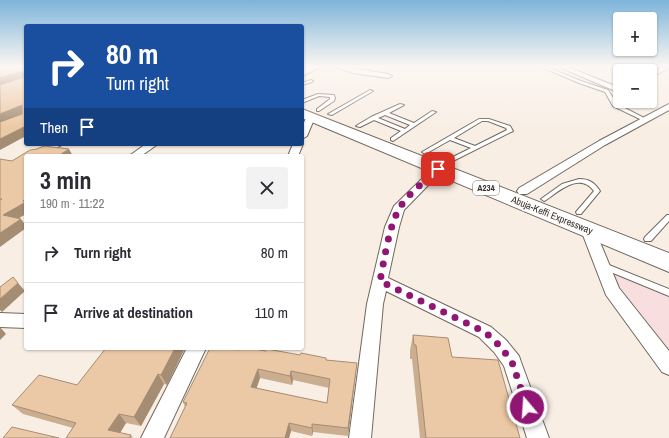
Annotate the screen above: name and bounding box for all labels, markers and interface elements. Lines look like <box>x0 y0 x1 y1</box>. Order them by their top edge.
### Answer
map controls <box>613 12 657 108</box>
button: + <box>613 12 657 56</box>
text: 80 m <box>106 35 158 73</box>
icon: right <box>40 40 92 92</box>
button: − <box>613 64 657 108</box>
text: Turn right <box>106 71 169 96</box>
icon: arrive <box>76 116 98 138</box>
text: Then <box>40 117 68 138</box>
pin <box>421 152 455 186</box>
icon: arrive <box>427 158 449 180</box>
text: 3 min <box>40 164 91 196</box>
button: close <box>246 167 288 209</box>
road number: A234 <box>473 181 499 195</box>
street label: Abuja-Keffi Expressway <box>508 192 596 238</box>
text: 190 m · 11:22 <box>40 195 104 212</box>
icon: right <box>40 242 62 264</box>
text: Turn right <box>74 242 131 263</box>
text: 80 m <box>261 242 288 263</box>
icon: arrive <box>40 302 62 324</box>
text: Arrive at destination <box>74 302 193 323</box>
text: 110 m <box>255 302 288 323</box>
position arrow <box>506 386 548 428</box>

